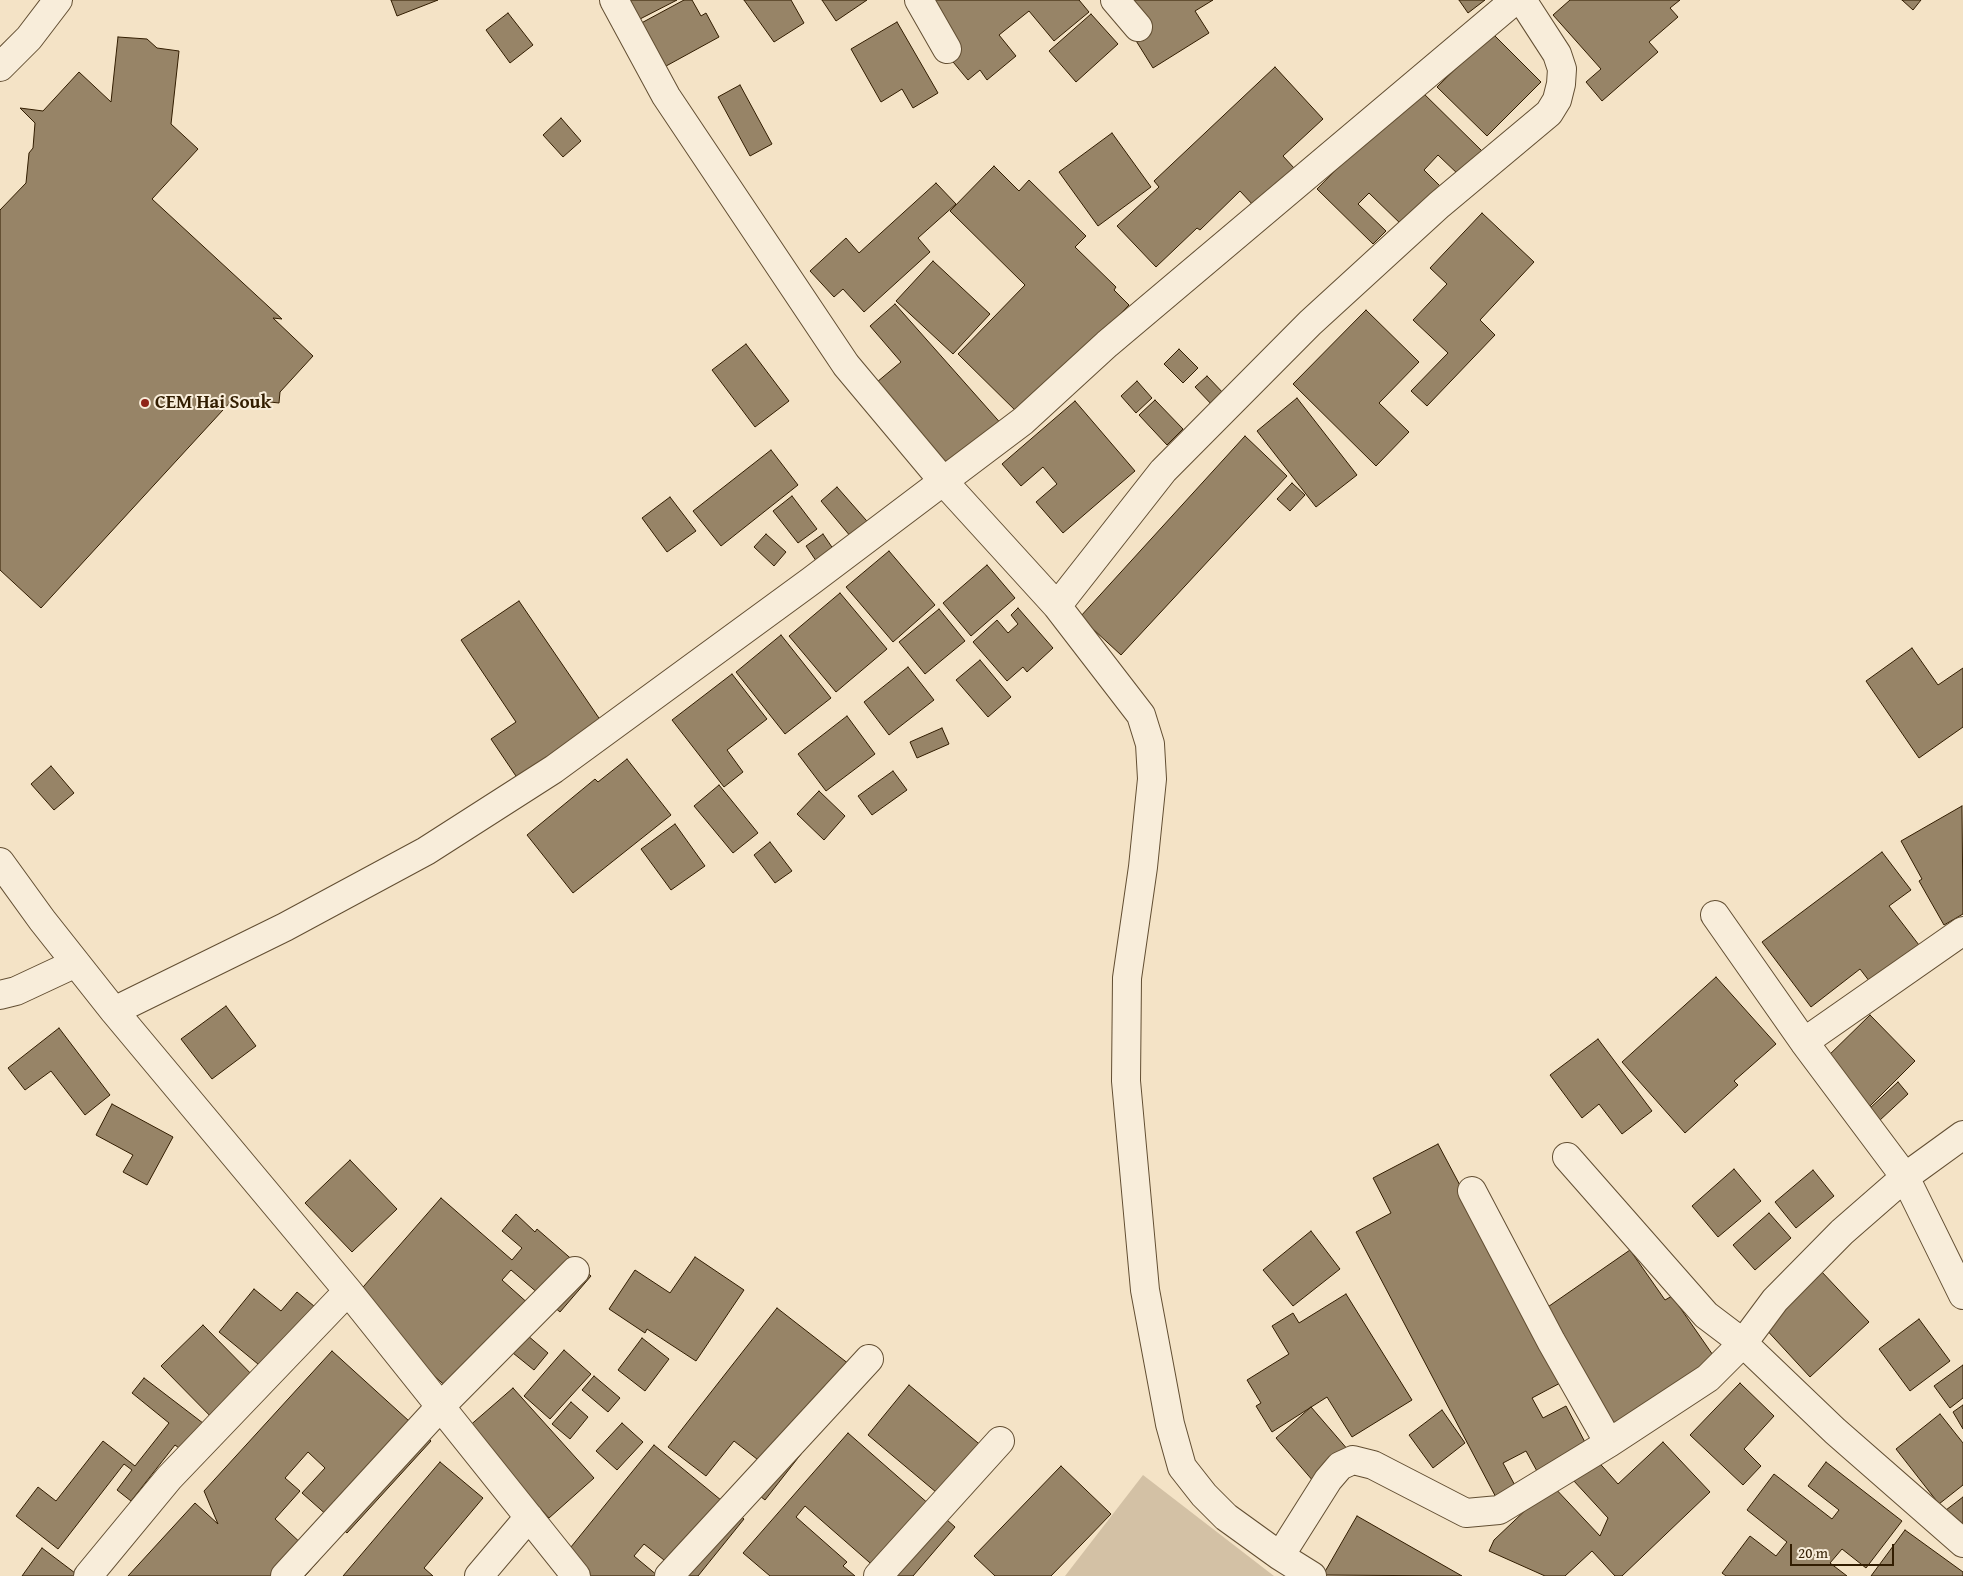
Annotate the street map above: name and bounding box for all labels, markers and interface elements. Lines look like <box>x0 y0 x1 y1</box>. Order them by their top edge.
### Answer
place label: CEM Hai Souk <box>155 392 271 414</box>
marker: CEM Hai Souk <box>139 397 151 409</box>
scale bar <box>1793 1534 1897 1566</box>
text: 20 m <box>1798 1542 1828 1563</box>

